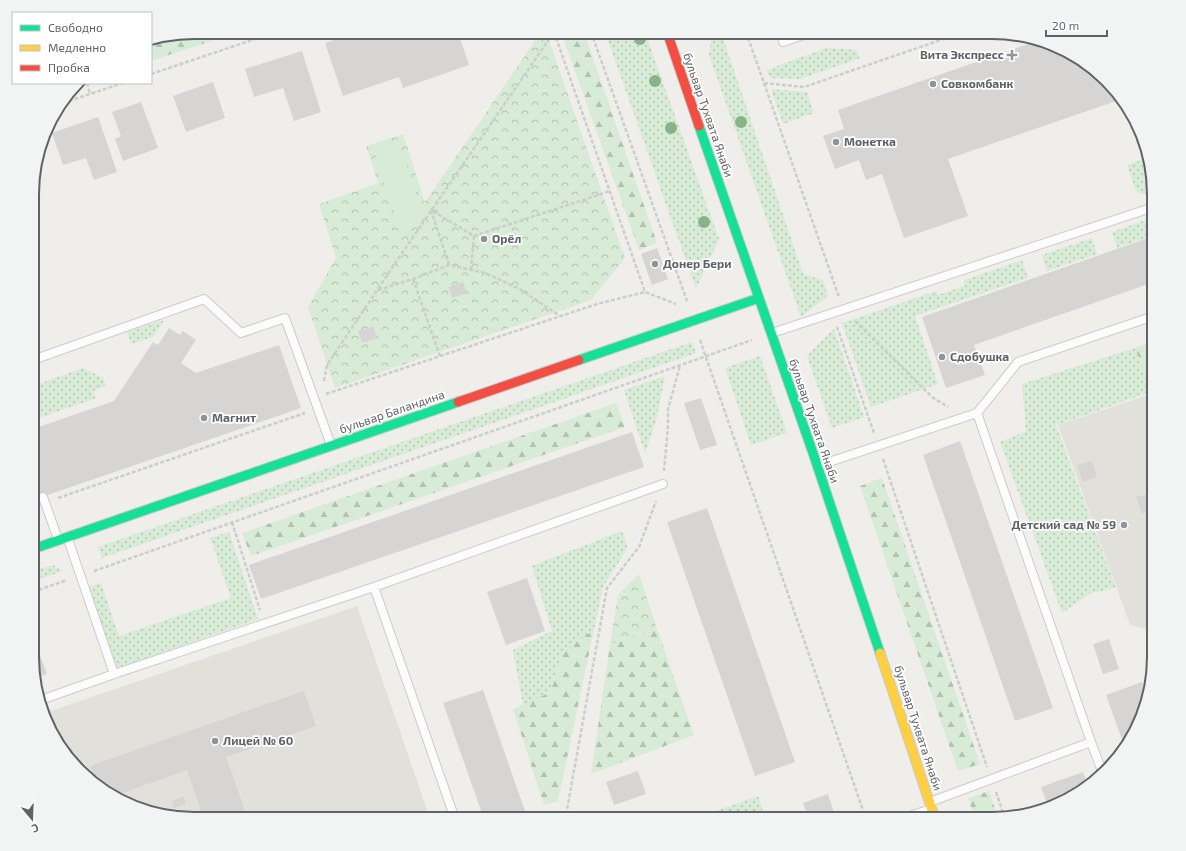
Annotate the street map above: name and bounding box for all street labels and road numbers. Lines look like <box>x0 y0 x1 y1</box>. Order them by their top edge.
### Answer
street label: бульвар Тухвата Янаби <box>680 51 737 179</box>
street label: бульвар Тухвата Янаби <box>786 357 843 485</box>
street label: бульвар Баландина <box>337 386 447 437</box>
street label: бульвар Тухвата Янаби <box>891 663 946 792</box>

